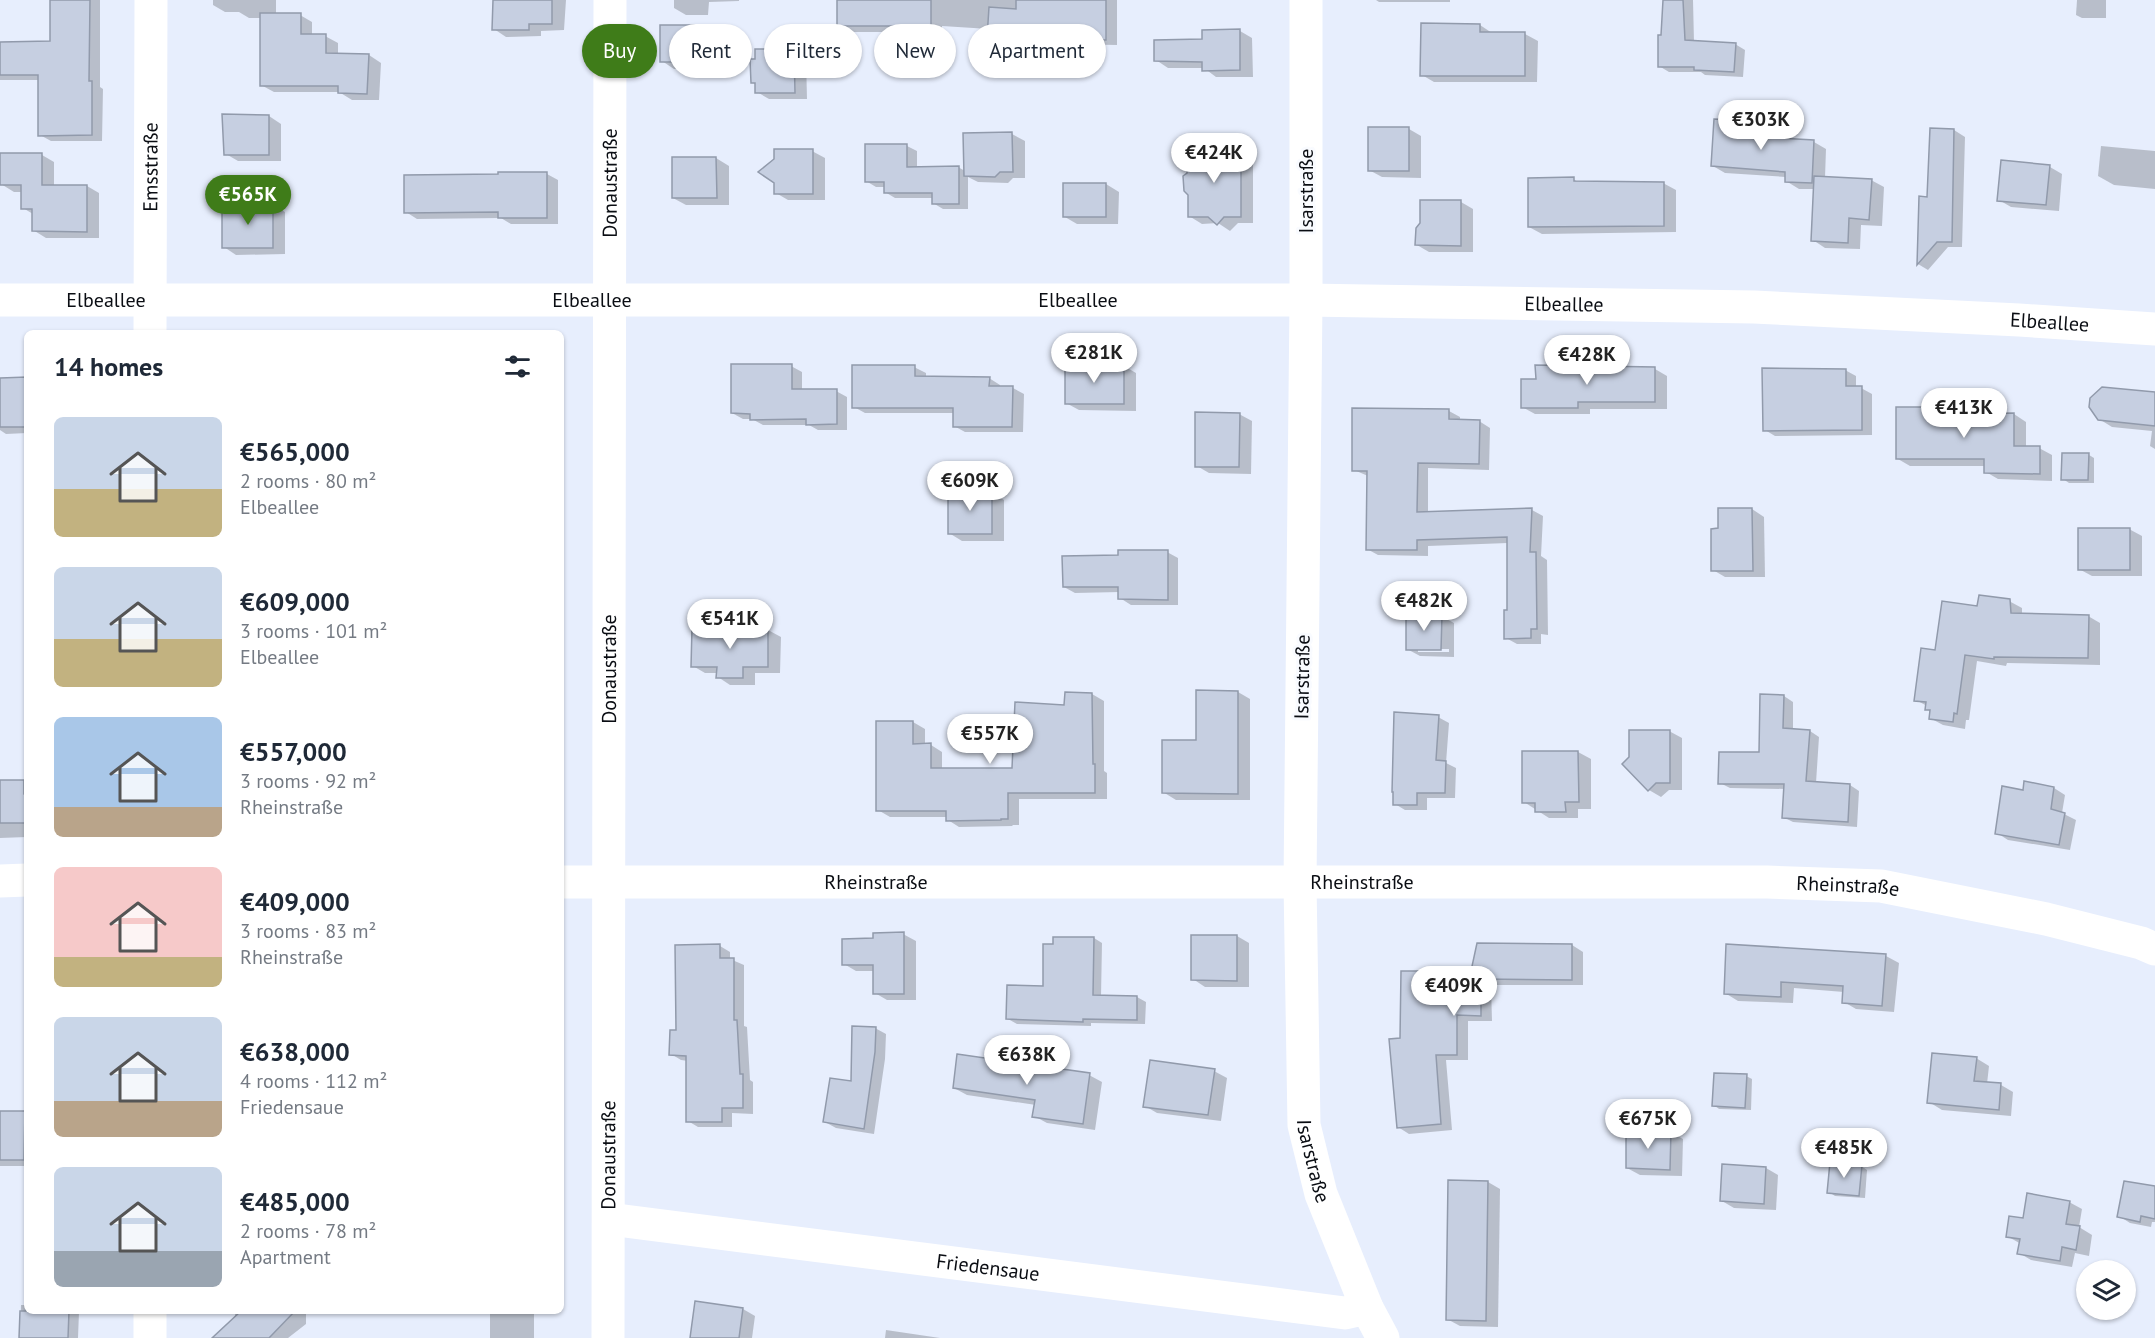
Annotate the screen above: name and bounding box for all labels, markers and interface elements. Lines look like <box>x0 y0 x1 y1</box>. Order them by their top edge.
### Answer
chip: Buy <box>582 24 657 78</box>
chip: Rent <box>669 24 752 78</box>
chip: Filters <box>764 24 862 78</box>
chip: New <box>874 24 956 78</box>
chip: Apartment <box>968 24 1106 78</box>
pin: €303K <box>1719 100 1803 151</box>
text: €303K <box>1732 106 1790 132</box>
street label: Emsstraße <box>137 122 164 212</box>
street label: Donaustraße <box>597 128 623 238</box>
pin: €424K <box>1172 133 1256 184</box>
text: €424K <box>1185 139 1243 165</box>
street label: Isarstraße <box>1293 149 1319 233</box>
pin: €565K <box>206 175 290 226</box>
text: €565K <box>219 181 277 207</box>
street label: Elbeallee <box>66 287 146 313</box>
street label: Elbeallee <box>552 287 632 313</box>
street label: Elbeallee <box>1038 287 1118 313</box>
street label: Elbeallee <box>1524 290 1604 318</box>
street label: Elbeallee <box>2009 307 2090 338</box>
pin: €281K <box>1052 333 1136 384</box>
pin: €428K <box>1545 335 1629 386</box>
text: €281K <box>1065 339 1123 365</box>
text: €428K <box>1558 341 1616 367</box>
text: 14 homes <box>54 350 163 383</box>
icon: filters <box>501 350 534 383</box>
pin: €413K <box>1922 388 2006 439</box>
text: €413K <box>1935 394 1993 420</box>
text: €565,000 <box>240 435 350 468</box>
icon: home <box>102 441 174 513</box>
pin: €609K <box>928 461 1012 512</box>
text: €609K <box>941 467 999 493</box>
text: 2 rooms · 80 m² <box>240 468 376 494</box>
text: Elbeallee <box>240 494 319 520</box>
pin: €482K <box>1382 581 1466 632</box>
text: €609,000 <box>240 585 350 618</box>
text: €482K <box>1395 587 1453 613</box>
icon: home <box>102 591 174 663</box>
pin: €541K <box>688 599 772 650</box>
text: €541K <box>701 605 759 631</box>
street label: Donaustraße <box>596 614 622 724</box>
text: 3 rooms · 101 m² <box>240 618 387 644</box>
street label: Isarstraße <box>1288 634 1316 720</box>
text: Elbeallee <box>240 644 319 670</box>
pin: €557K <box>948 714 1032 765</box>
text: €557K <box>961 720 1019 746</box>
text: €557,000 <box>240 735 347 768</box>
icon: home <box>102 741 174 813</box>
text: 3 rooms · 92 m² <box>240 768 376 794</box>
text: Rheinstraße <box>240 794 343 820</box>
street label: Rheinstraße <box>824 869 928 895</box>
street label: Rheinstraße <box>1310 869 1414 895</box>
street label: Rheinstraße <box>1796 870 1902 902</box>
text: €409,000 <box>240 885 350 918</box>
icon: home <box>102 891 174 963</box>
text: 3 rooms · 83 m² <box>240 918 376 944</box>
text: Rheinstraße <box>240 944 343 970</box>
pin: €409K <box>1412 966 1496 1017</box>
text: €409K <box>1425 972 1483 998</box>
text: €638,000 <box>240 1035 350 1068</box>
pin: €638K <box>985 1035 1069 1086</box>
icon: home <box>102 1041 174 1113</box>
text: €638K <box>998 1041 1056 1067</box>
text: 4 rooms · 112 m² <box>240 1068 387 1094</box>
text: Friedensaue <box>240 1094 344 1120</box>
pin: €675K <box>1606 1099 1690 1150</box>
street label: Donaustraße <box>595 1100 621 1210</box>
text: €675K <box>1619 1105 1677 1131</box>
street label: Isarstraße <box>1291 1119 1336 1207</box>
pin: €485K <box>1802 1128 1886 1179</box>
text: €485K <box>1815 1134 1873 1160</box>
text: €485,000 <box>240 1185 350 1218</box>
icon: home <box>102 1191 174 1263</box>
text: 2 rooms · 78 m² <box>240 1218 376 1244</box>
text: Apartment <box>240 1244 331 1270</box>
street label: Friedensaue <box>935 1248 1041 1287</box>
map controls <box>2076 1260 2136 1320</box>
button: layers <box>2076 1260 2136 1320</box>

